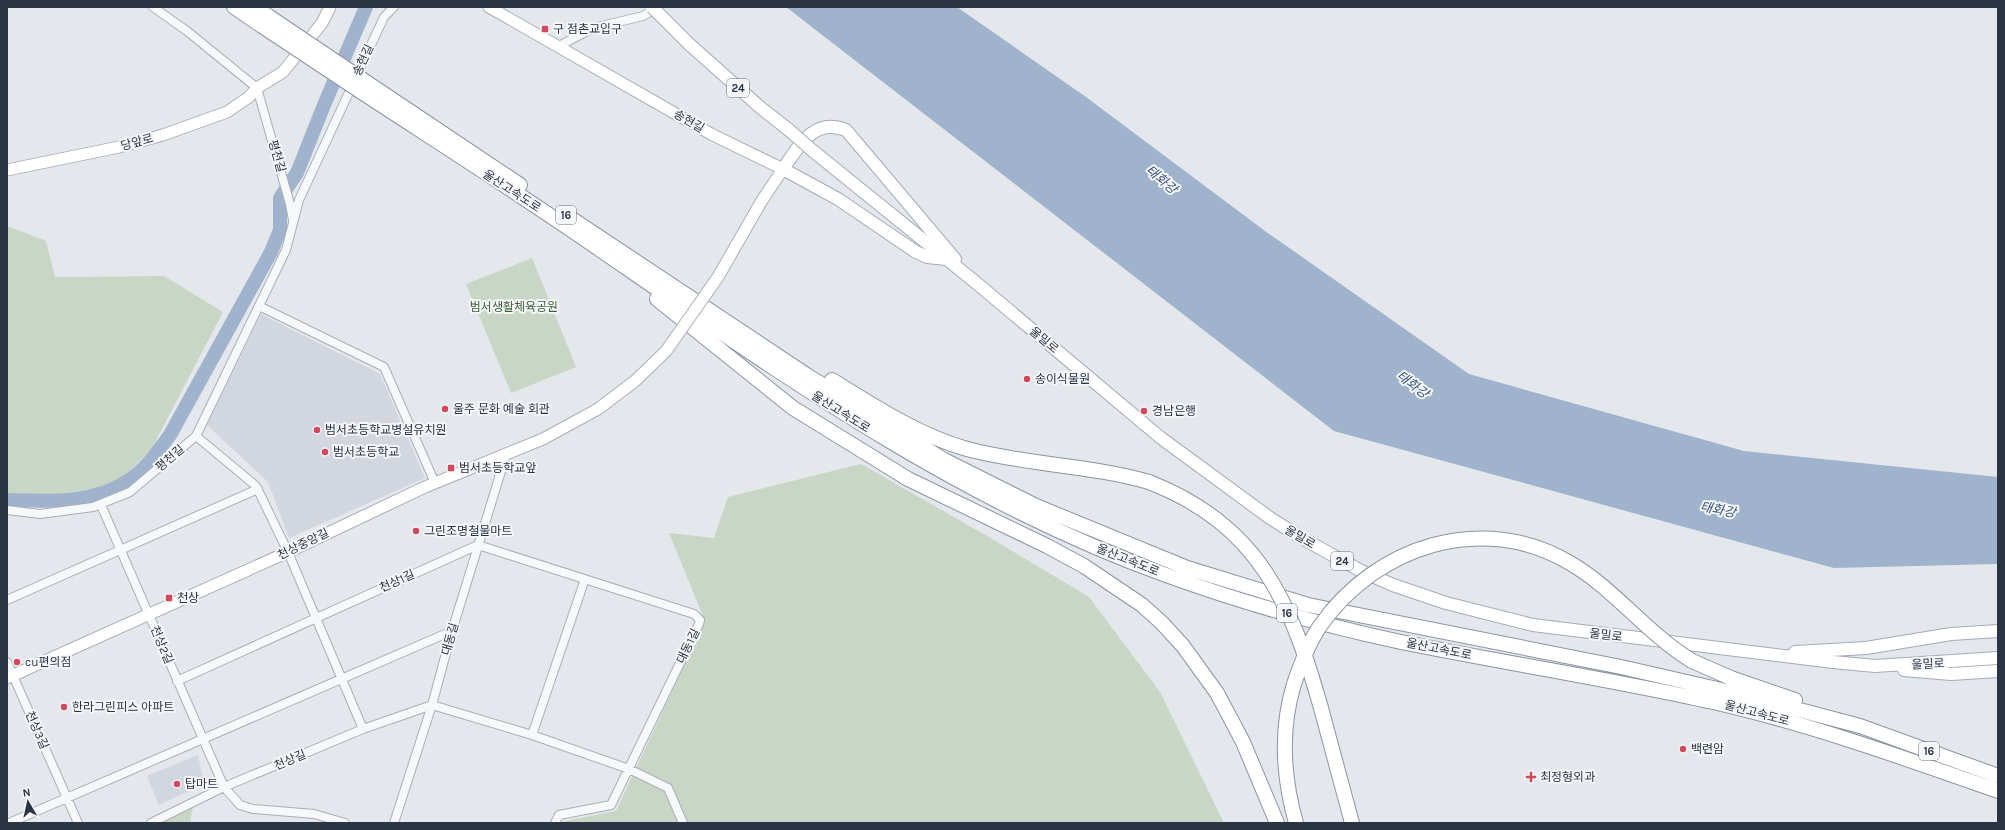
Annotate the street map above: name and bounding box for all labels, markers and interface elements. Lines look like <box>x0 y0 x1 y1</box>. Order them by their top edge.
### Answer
place label: 구 점촌교입구 <box>553 22 622 36</box>
marker: 구 점촌교입구 <box>540 24 550 34</box>
street label: 송현길 <box>350 42 376 78</box>
road number: 24 <box>727 79 749 97</box>
street label: 송현길 <box>671 107 707 135</box>
street label: 당앞로 <box>119 131 155 153</box>
street label: 평천길 <box>266 138 288 174</box>
water label: 태화강 <box>1143 162 1182 198</box>
street label: 울산고속도로 <box>480 167 544 215</box>
road number: 16 <box>556 206 576 224</box>
park label: 범서생활체육공원 <box>470 300 558 314</box>
street label: 울밀로 <box>1027 324 1061 356</box>
water label: 태화강 <box>1394 367 1433 403</box>
place label: 송이식물원 <box>1035 372 1090 386</box>
marker: 송이식물원 <box>1022 374 1032 384</box>
street label: 울산고속도로 <box>809 389 873 435</box>
place label: 울주 문화 예술 회관 <box>453 402 550 416</box>
marker: 울주 문화 예술 회관 <box>440 404 450 414</box>
place label: 경남은행 <box>1152 404 1196 418</box>
marker: 경남은행 <box>1139 406 1149 416</box>
place label: 범서초등학교병설유치원 <box>325 423 446 437</box>
marker: 범서초등학교병설유치원 <box>312 425 322 435</box>
street label: 평천길 <box>153 442 187 474</box>
place label: 범서초등학교 <box>333 445 399 459</box>
marker: 범서초등학교 <box>320 447 330 457</box>
place label: 범서초등학교앞 <box>459 461 536 475</box>
marker: 범서초등학교앞 <box>446 463 456 473</box>
water label: 태화강 <box>1699 499 1739 521</box>
street label: 울밀로 <box>1282 522 1318 552</box>
place label: 그린조명철물마트 <box>424 524 512 538</box>
street label: 천상중앙길 <box>275 526 331 562</box>
marker: 그린조명철물마트 <box>411 526 421 536</box>
street label: 울산고속도로 <box>1095 541 1161 579</box>
road number: 24 <box>1331 552 1353 570</box>
street label: 천상1길 <box>377 567 417 595</box>
place label: 천상 <box>177 591 199 605</box>
marker: 천상 <box>164 593 174 603</box>
road number: 16 <box>1277 604 1297 622</box>
street label: 대동길 <box>439 621 461 657</box>
street label: 천상2길 <box>148 624 176 666</box>
street label: 대동1길 <box>674 626 702 666</box>
street label: 울밀로 <box>1589 626 1623 644</box>
street label: 울산고속도로 <box>1405 636 1473 662</box>
place label: cu편의점 <box>25 655 72 669</box>
street label: 울밀로 <box>1911 656 1945 672</box>
marker: cu편의점 <box>12 657 22 667</box>
street label: 울산고속도로 <box>1723 698 1791 728</box>
place label: 한라그린피스 아파트 <box>72 700 174 714</box>
marker: 한라그린피스 아파트 <box>59 702 69 712</box>
street label: 천상3길 <box>22 709 52 751</box>
place label: 백련암 <box>1691 742 1724 756</box>
road number: 16 <box>1919 742 1939 760</box>
marker: 백련암 <box>1678 744 1688 754</box>
street label: 천상길 <box>272 747 308 773</box>
place label: 최정형외과 <box>1540 770 1595 784</box>
marker: 최정형외과 <box>1525 771 1537 783</box>
place label: 탑마트 <box>185 777 218 791</box>
marker: 탑마트 <box>172 779 182 789</box>
north arrow <box>8 782 48 822</box>
text: N <box>22 786 31 800</box>

